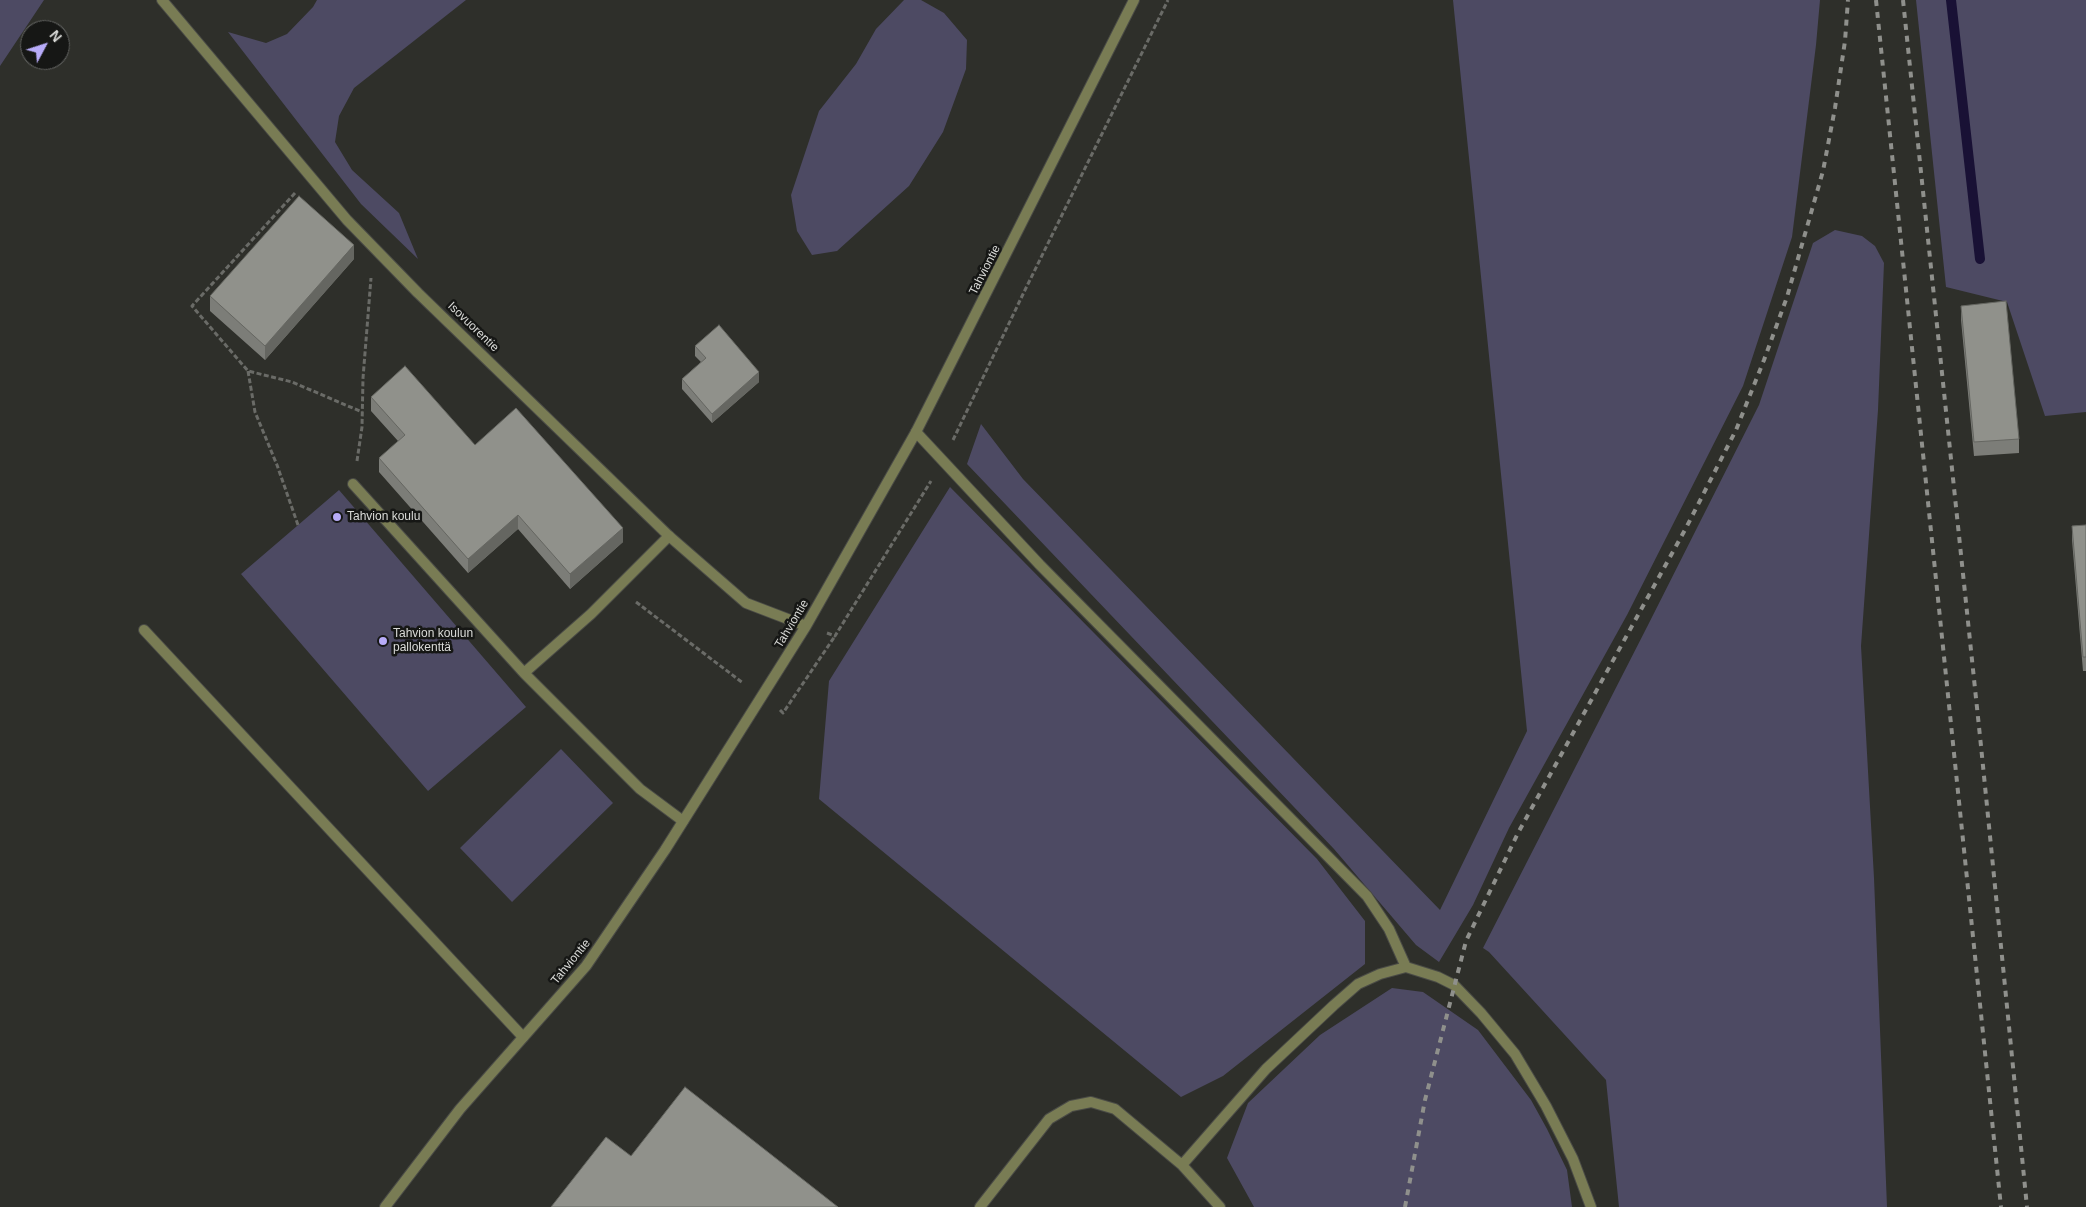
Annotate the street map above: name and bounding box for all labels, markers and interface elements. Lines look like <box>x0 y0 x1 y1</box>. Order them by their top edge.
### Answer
north arrow <box>20 20 70 70</box>
text: N <box>46 27 65 45</box>
street label: Tahviontie <box>966 243 1004 297</box>
street label: Isovuorentie <box>444 299 502 355</box>
place label: Tahvion koulu <box>347 510 420 524</box>
marker: Tahvion koulu <box>331 511 343 523</box>
street label: Tahviontie <box>772 597 812 651</box>
place label: Tahvion koulun pallokenttä <box>393 627 473 655</box>
marker: Tahvion koulun pallokenttä <box>377 635 389 647</box>
street label: Tahviontie <box>548 936 594 988</box>

